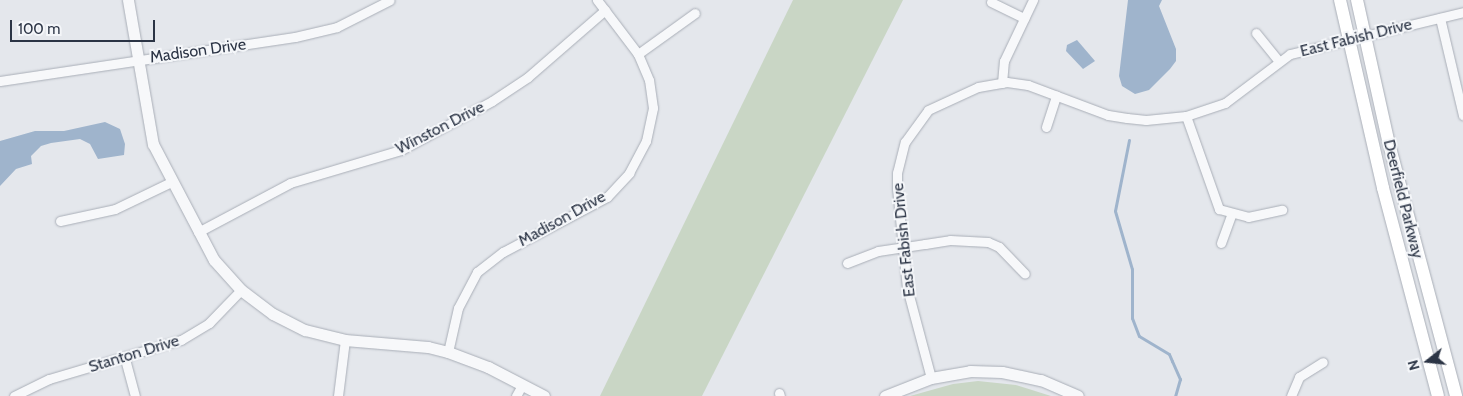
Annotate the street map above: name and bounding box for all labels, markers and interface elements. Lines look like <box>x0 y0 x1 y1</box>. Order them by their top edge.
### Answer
scale bar <box>12 10 158 42</box>
street label: East Fabish Drive <box>1298 15 1414 61</box>
text: 100 m <box>18 20 60 38</box>
street label: Madison Drive <box>149 35 247 67</box>
street label: Winston Drive <box>393 98 487 158</box>
street label: Deerfield Parkway <box>1379 138 1427 260</box>
street label: East Fabish Drive <box>888 182 920 298</box>
street label: Madison Drive <box>515 187 609 251</box>
street label: Stanton Drive <box>86 331 182 377</box>
north arrow <box>1403 336 1453 386</box>
text: N <box>1404 358 1424 372</box>

